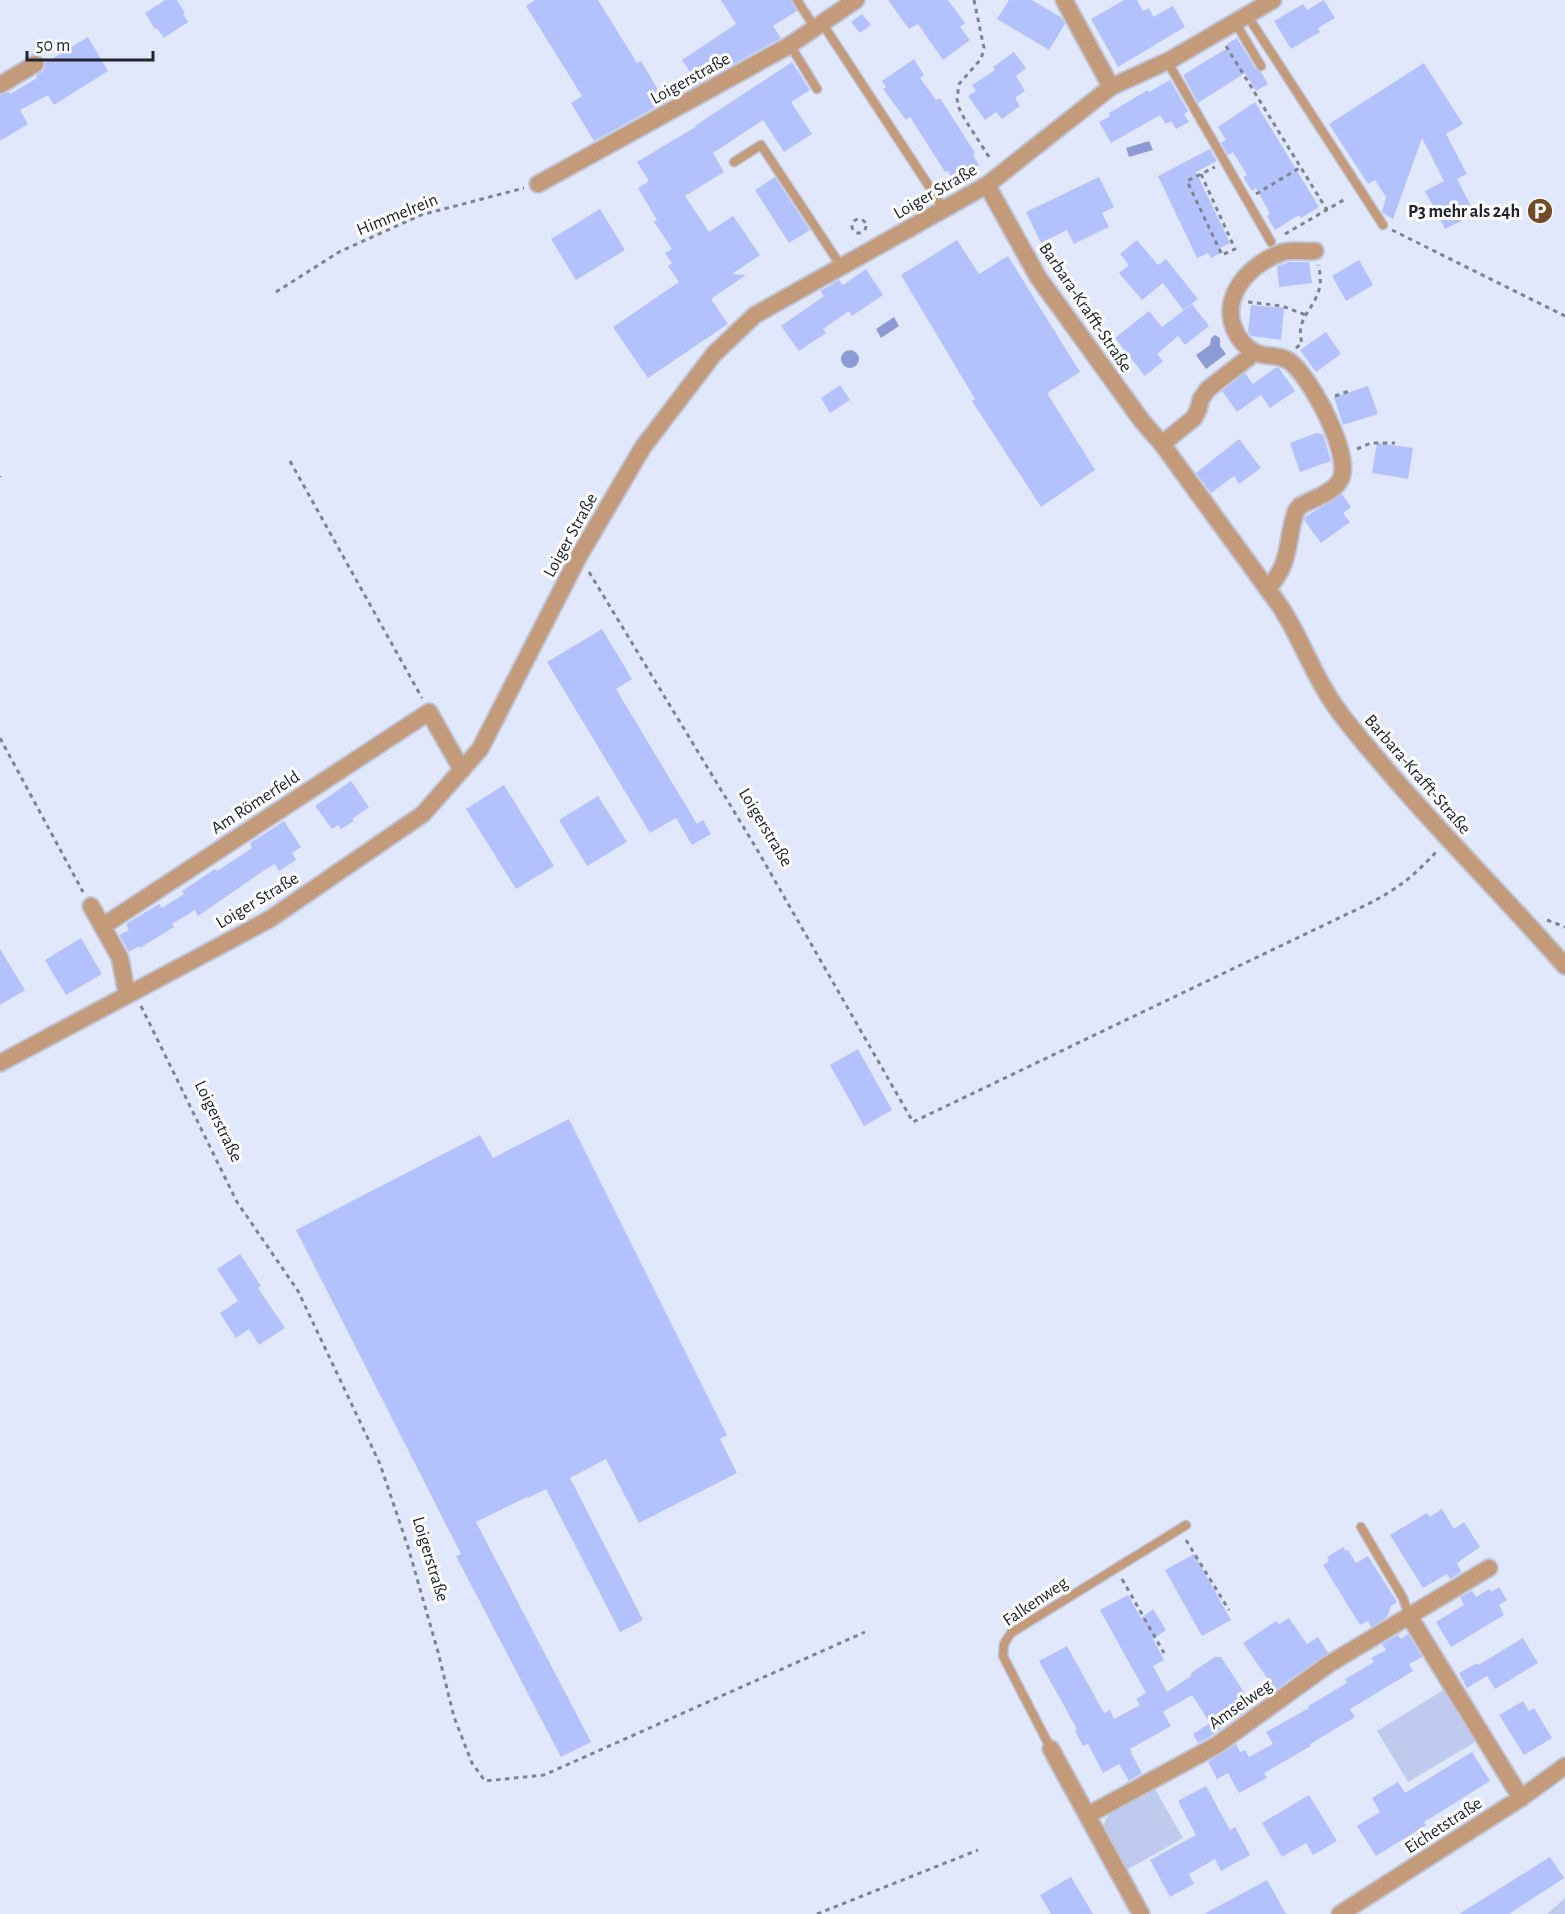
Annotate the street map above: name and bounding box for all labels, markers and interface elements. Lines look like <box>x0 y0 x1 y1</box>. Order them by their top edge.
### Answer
scale bar <box>27 24 153 62</box>
text: 50 m <box>36 37 70 55</box>
street label: Loigerstraße <box>648 50 733 108</box>
street label: Loiger Straße <box>891 161 980 223</box>
street label: Himmelrein <box>354 191 441 239</box>
parking icon: P3 mehr als 24h <box>1525 196 1555 226</box>
place label: P3 mehr als 24h <box>1408 203 1520 221</box>
street label: Barbara-Krafft-Straße <box>1035 240 1135 376</box>
street label: Loiger Straße <box>541 491 601 580</box>
street label: Barbara-Krafft-Straße <box>1361 711 1474 838</box>
street label: Am Römerfeld <box>208 768 303 838</box>
street label: Loigerstraße <box>735 785 796 870</box>
street label: Loiger Straße <box>213 869 302 932</box>
street label: Loigerstraße <box>191 1078 245 1165</box>
street label: Loigerstraße <box>409 1515 452 1604</box>
street label: Falkenweg <box>1000 1574 1071 1630</box>
street label: Amselweg <box>1206 1676 1276 1733</box>
street label: Eichetstraße <box>1402 1794 1485 1857</box>

